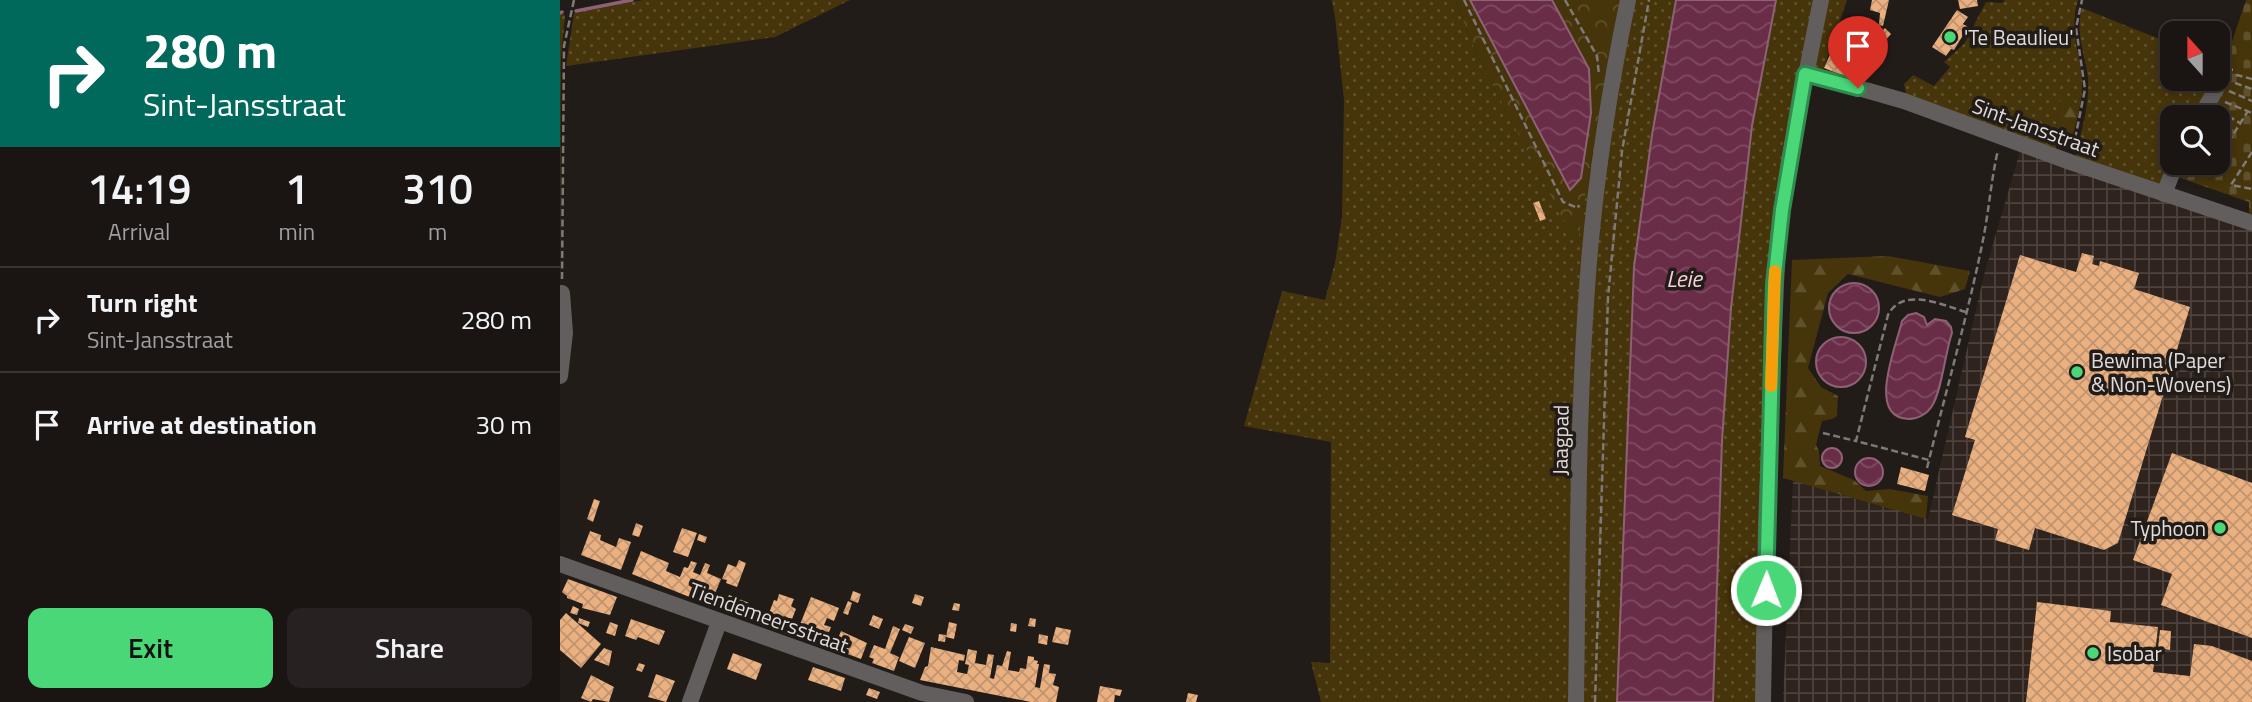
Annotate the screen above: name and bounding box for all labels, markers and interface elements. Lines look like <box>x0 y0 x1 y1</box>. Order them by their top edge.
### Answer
text: 280 m <box>143 12 277 87</box>
pin <box>1828 16 1888 88</box>
place label: 'Te Beaulieu' <box>1964 21 2074 53</box>
north arrow <box>2160 21 2230 91</box>
map controls <box>2160 21 2230 175</box>
icon: arrive <box>1839 27 1877 65</box>
icon: right <box>28 28 119 119</box>
marker: 'Te Beaulieu' <box>1942 29 1958 45</box>
text: Sint-Jansstraat <box>143 80 346 128</box>
street label: Sint-Jansstraat <box>1968 89 2105 165</box>
button: search <box>2160 105 2230 175</box>
text: 14:19 <box>87 156 191 220</box>
text: 1 <box>285 156 309 220</box>
text: 310 <box>402 156 473 220</box>
text: Arrival <box>108 214 170 249</box>
text: min <box>278 214 315 249</box>
text: m <box>428 214 447 249</box>
water label: Leie <box>1666 261 1703 296</box>
text: Turn right <box>87 283 198 322</box>
text: 280 m <box>461 300 532 339</box>
icon: right <box>28 301 66 339</box>
text: Sint-Jansstraat <box>87 322 233 357</box>
place label: Bewima (Paper & Non-Wovens) <box>2091 344 2231 400</box>
marker: Bewima (Paper & Non-Wovens) <box>2069 364 2085 380</box>
street label: Jaagpad <box>1543 404 1577 476</box>
text: Arrive at destination <box>87 405 317 444</box>
text: 30 m <box>475 405 532 444</box>
icon: arrive <box>28 406 66 444</box>
place label: Typhoon <box>2130 512 2206 544</box>
marker: Typhoon <box>2212 520 2228 536</box>
position arrow <box>1729 553 1803 627</box>
street label: Tiendemeersstraat <box>685 573 854 661</box>
button: Exit <box>28 608 273 688</box>
button: Share <box>287 608 532 688</box>
place label: Isobar <box>2107 637 2162 669</box>
marker: Isobar <box>2085 645 2101 661</box>

